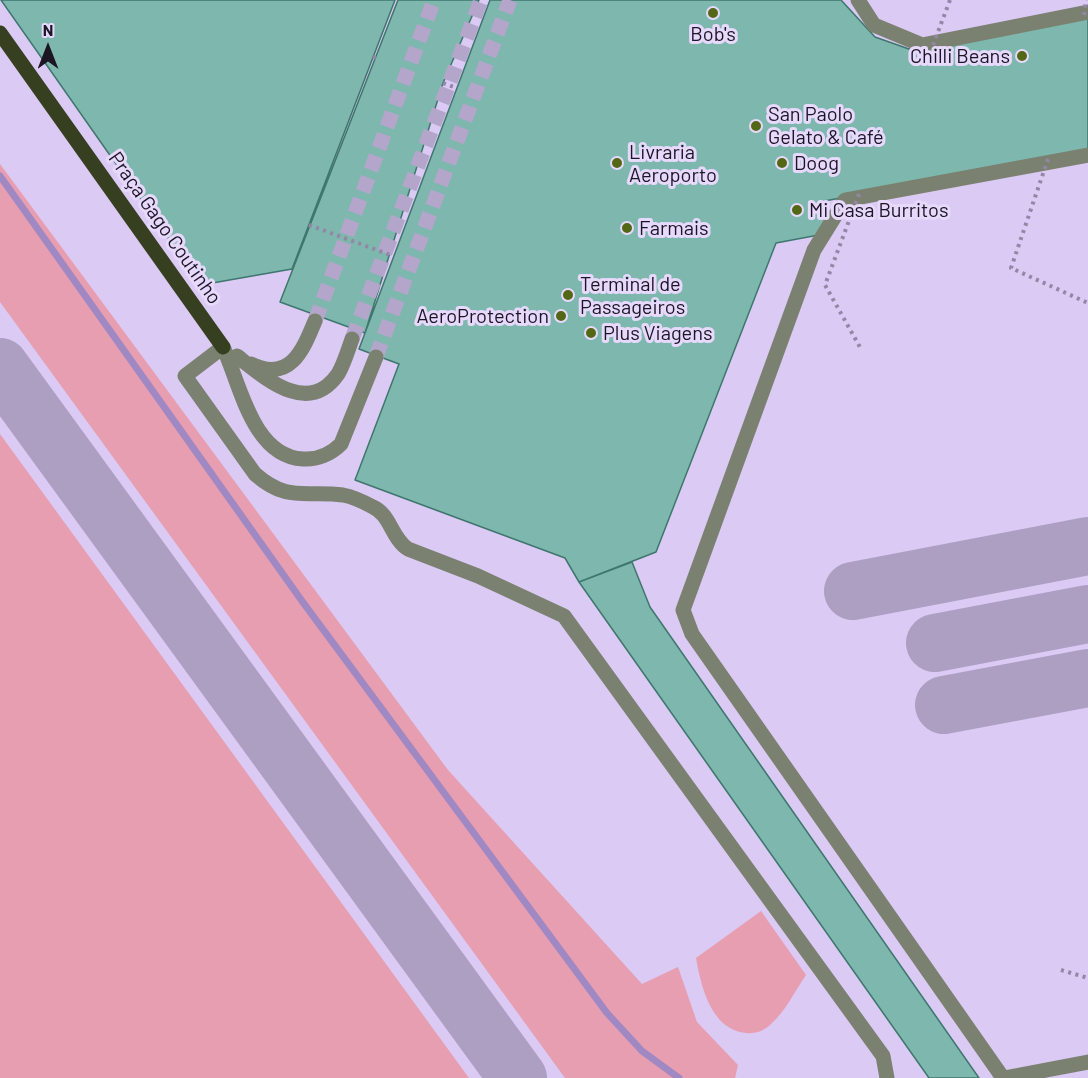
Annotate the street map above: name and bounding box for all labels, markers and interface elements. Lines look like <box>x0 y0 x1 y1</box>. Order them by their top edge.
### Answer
marker: Bob's <box>706 6 720 20</box>
north arrow <box>18 18 78 78</box>
text: N <box>43 20 53 39</box>
place label: Bob's <box>690 22 736 46</box>
place label: Chilli Beans <box>910 44 1010 68</box>
marker: Chilli Beans <box>1015 49 1029 63</box>
place label: San Paolo Gelato & Café <box>768 102 884 149</box>
marker: San Paolo Gelato & Café <box>749 119 763 133</box>
place label: Livraria Aeroporto <box>629 140 717 187</box>
street label: Praça Gago Coutinho <box>103 147 227 309</box>
place label: Doog <box>794 151 839 175</box>
marker: Livraria Aeroporto <box>610 156 624 170</box>
marker: Doog <box>775 156 789 170</box>
place label: Mi Casa Burritos <box>809 198 949 222</box>
marker: Mi Casa Burritos <box>790 203 804 217</box>
place label: Farmais <box>639 216 709 240</box>
marker: Farmais <box>620 221 634 235</box>
place label: Terminal de Passageiros <box>580 272 685 319</box>
marker: Terminal de Passageiros <box>561 288 575 302</box>
place label: AeroProtection <box>416 304 549 328</box>
marker: AeroProtection <box>554 309 568 323</box>
place label: Plus Viagens <box>603 321 713 345</box>
marker: Plus Viagens <box>584 326 598 340</box>

